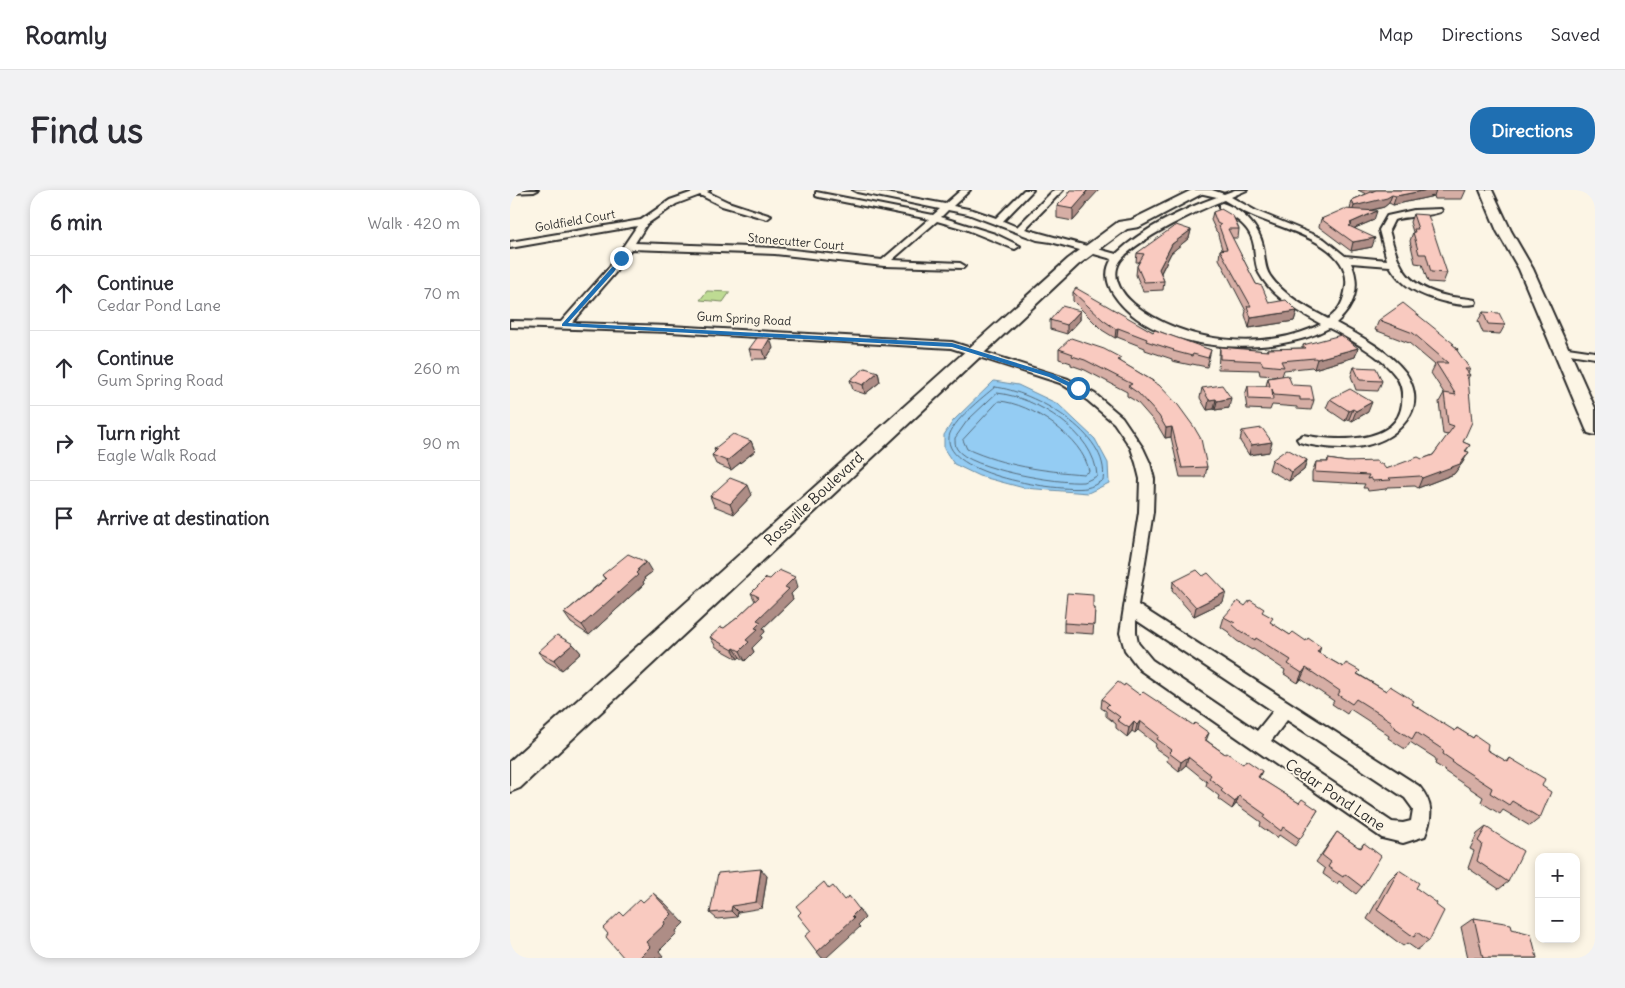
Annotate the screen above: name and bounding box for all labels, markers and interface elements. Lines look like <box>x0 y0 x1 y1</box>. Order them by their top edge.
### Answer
text: Roamly <box>25 20 107 50</box>
text: Map <box>1378 23 1413 46</box>
text: Directions <box>1441 23 1523 46</box>
text: Saved <box>1551 23 1600 46</box>
button: Directions <box>1470 107 1595 154</box>
text: Find us <box>30 108 143 152</box>
street label: Goldfield Court <box>534 206 616 235</box>
text: 6 min <box>50 209 102 236</box>
text: Walk · 420 m <box>368 213 460 233</box>
street label: Stonecutter Court <box>747 230 845 253</box>
route end <box>610 247 633 270</box>
text: Continue <box>97 271 174 295</box>
icon: ahead <box>50 279 78 307</box>
text: 70 m <box>424 283 460 303</box>
text: Cedar Pond Lane <box>97 295 221 315</box>
street label: Gum Spring Road <box>696 309 792 328</box>
text: Continue <box>97 346 174 370</box>
icon: ahead <box>50 354 78 382</box>
text: 260 m <box>414 358 460 378</box>
text: Gum Spring Road <box>97 370 223 390</box>
route start <box>1067 377 1090 400</box>
text: Turn right <box>97 421 180 445</box>
icon: right <box>50 429 78 457</box>
text: 90 m <box>422 433 460 453</box>
text: Eagle Walk Road <box>97 445 216 465</box>
street label: Rossville Boulevard <box>760 447 868 550</box>
icon: arrive <box>50 504 78 532</box>
text: Arrive at destination <box>97 506 270 530</box>
street label: Cedar Pond Lane <box>1282 754 1389 835</box>
map controls <box>1535 853 1580 943</box>
button: + <box>1535 853 1580 898</box>
button: − <box>1535 898 1580 943</box>

